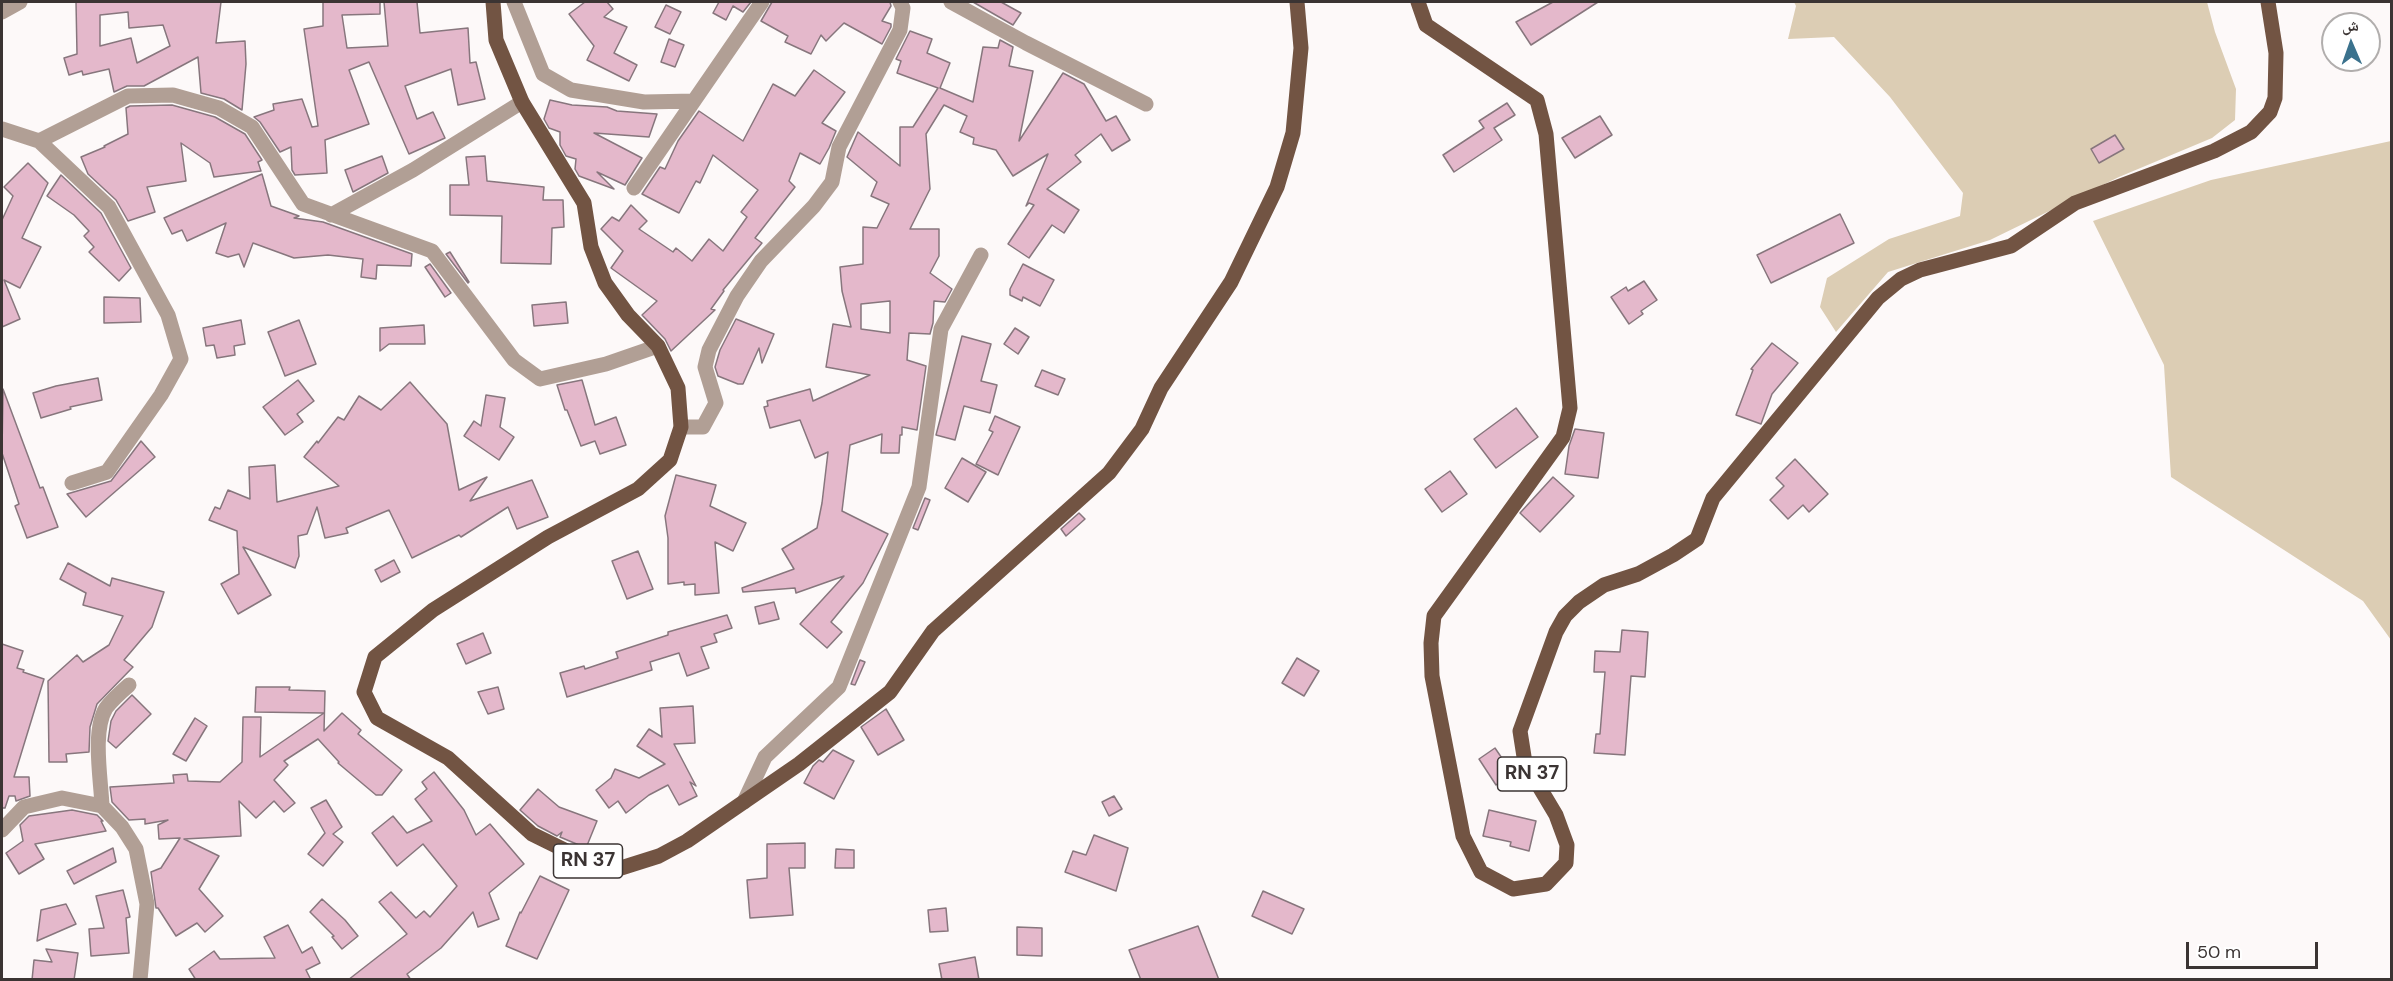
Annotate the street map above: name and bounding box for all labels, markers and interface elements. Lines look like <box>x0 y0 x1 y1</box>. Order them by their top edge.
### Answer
north arrow <box>2321 12 2381 72</box>
text: ش <box>2342 15 2359 36</box>
road number: RN 37 <box>1498 757 1567 791</box>
road number: RN 37 <box>554 844 622 878</box>
scale bar <box>2189 930 2321 968</box>
text: 50 m <box>2197 940 2241 964</box>

